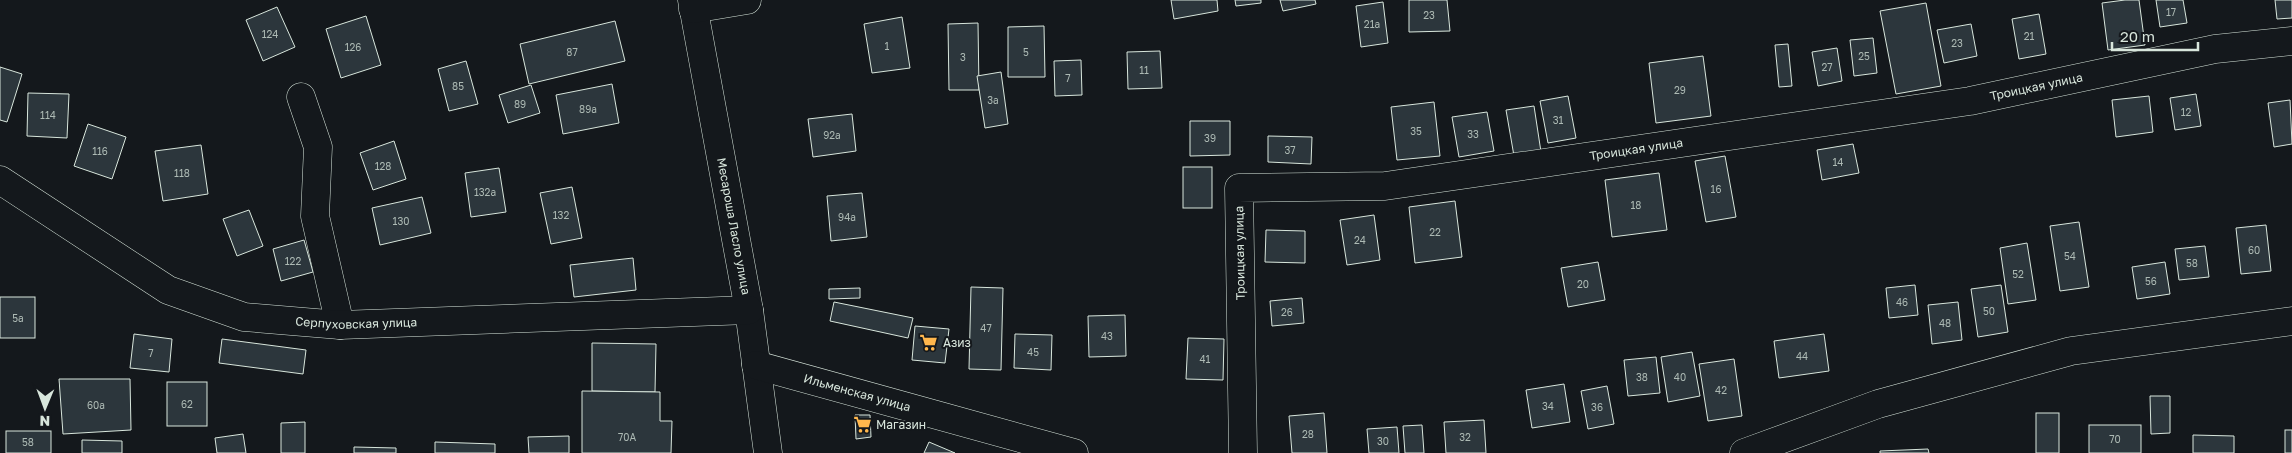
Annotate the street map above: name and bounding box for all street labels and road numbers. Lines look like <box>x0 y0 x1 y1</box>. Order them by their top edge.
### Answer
street label: Троицкая улица <box>1989 69 2084 104</box>
street label: Троицкая улица <box>1588 135 1684 163</box>
street label: Месароша Ласло улица <box>714 156 754 296</box>
street label: Троицкая улица <box>1231 206 1248 300</box>
street label: Серпуховская улица <box>295 313 417 332</box>
street label: Ильменская улица <box>802 371 913 414</box>

